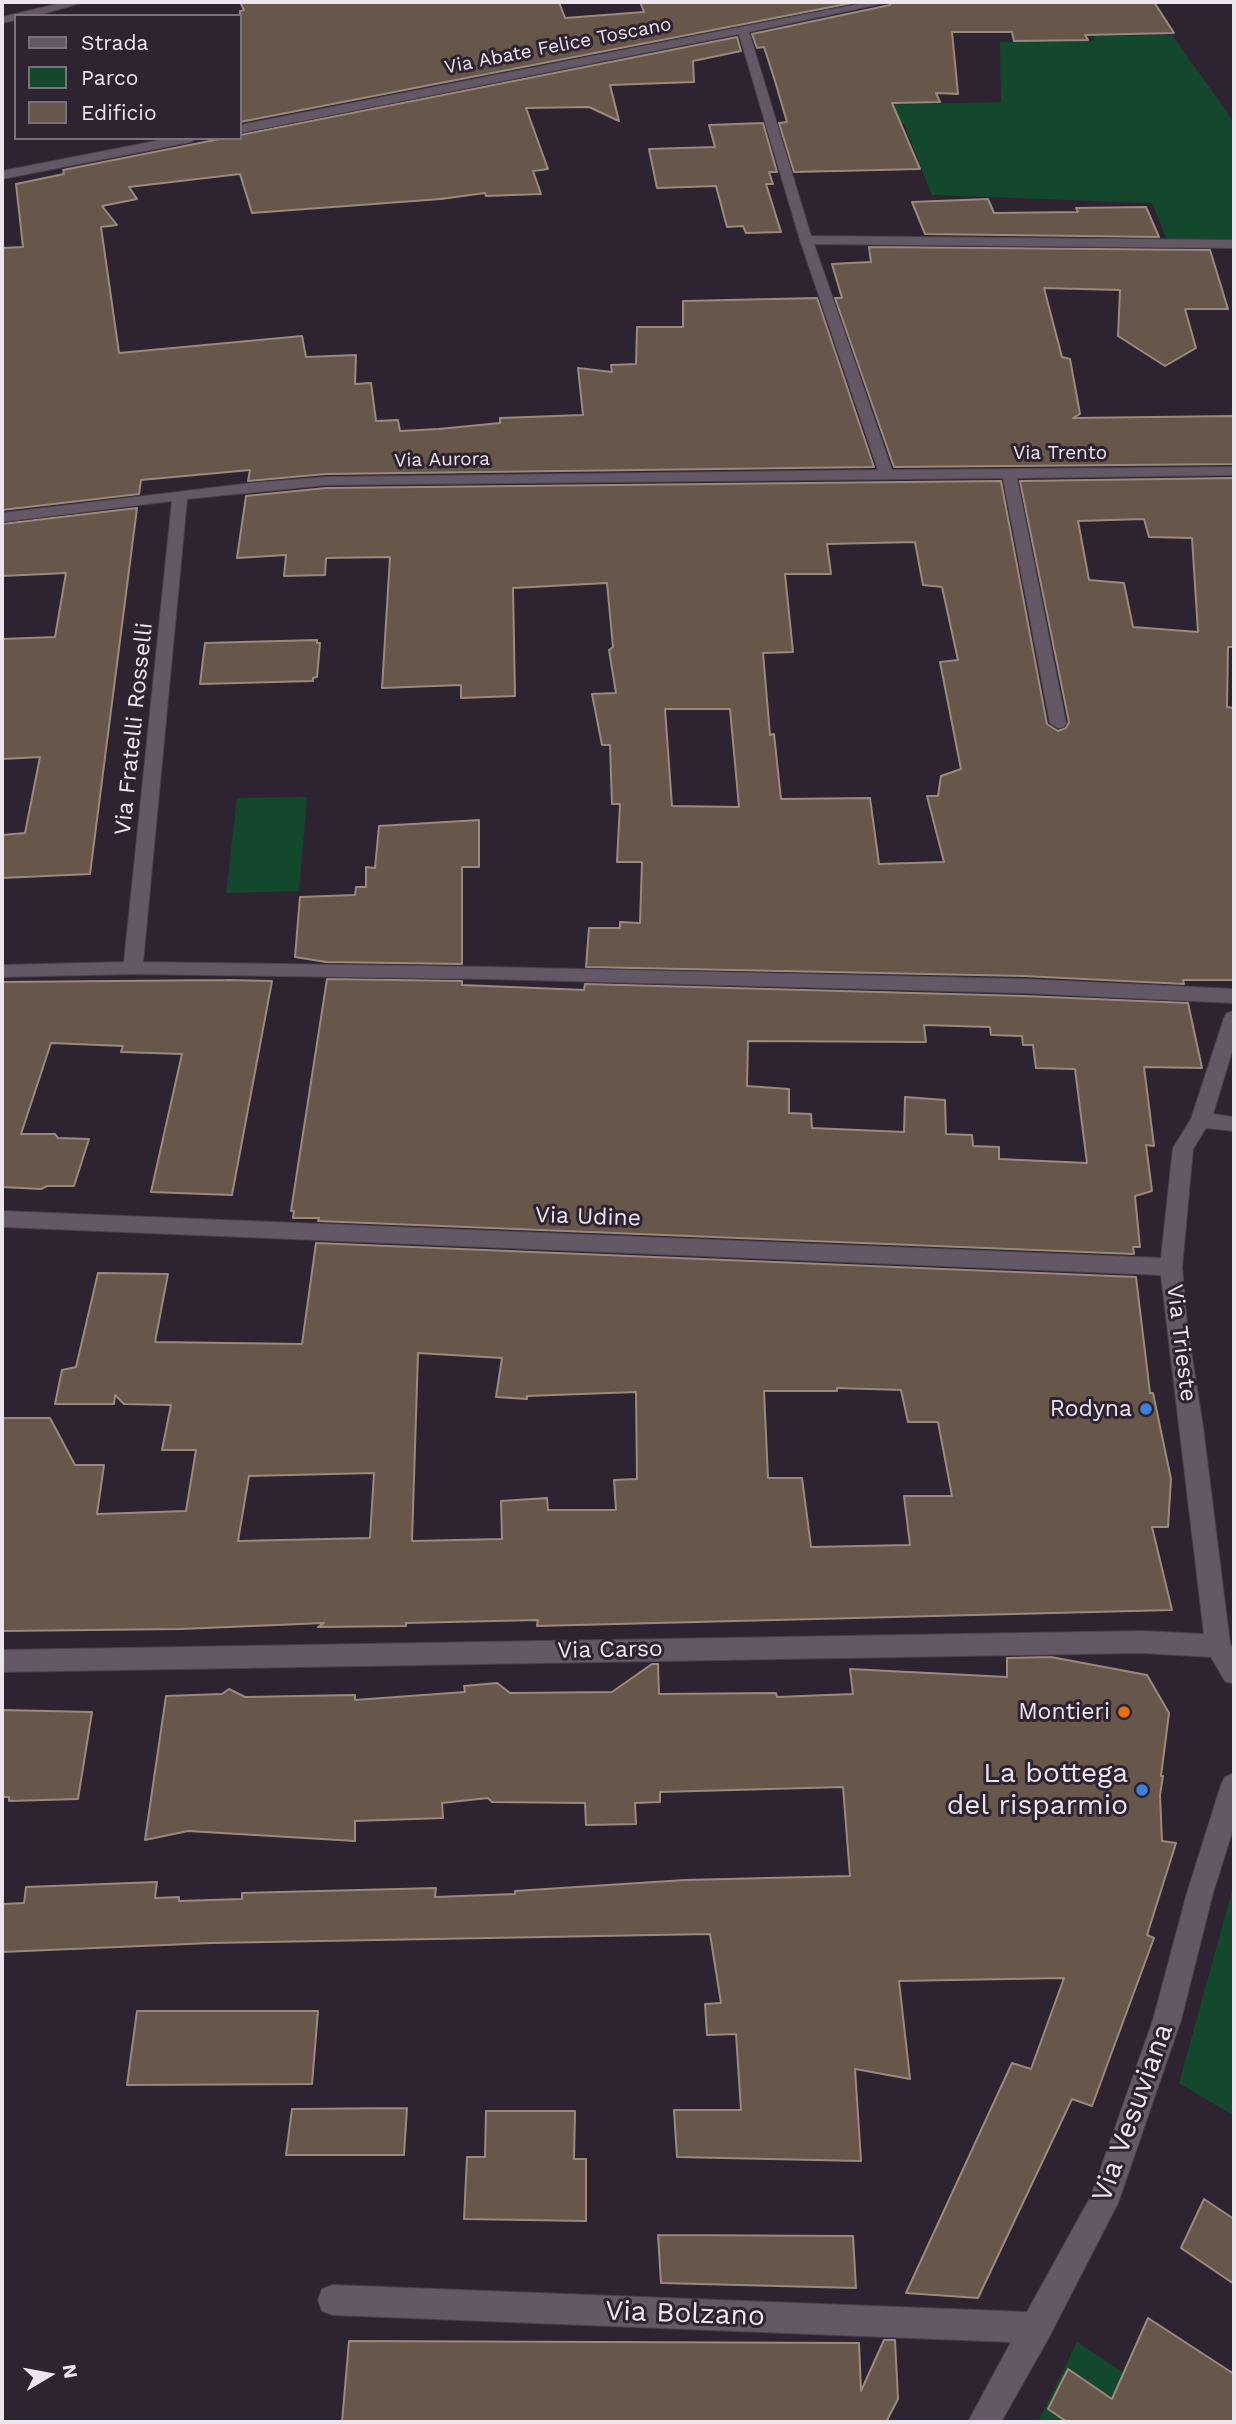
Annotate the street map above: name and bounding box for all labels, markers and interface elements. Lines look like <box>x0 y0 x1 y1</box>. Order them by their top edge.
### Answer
street label: Via Abate Felice Toscano <box>443 13 673 79</box>
legend <box>14 14 242 140</box>
text: Strada <box>81 30 148 55</box>
text: Parco <box>81 65 138 90</box>
text: Edificio <box>81 100 157 125</box>
street label: Via Trento <box>1013 442 1107 464</box>
street label: Via Aurora <box>394 448 490 472</box>
street label: Via Fratelli Rosselli <box>109 621 159 837</box>
street label: Via Udine <box>535 1201 641 1233</box>
street label: Via Trieste <box>1160 1283 1202 1403</box>
place label: Rodyna <box>1050 1395 1132 1423</box>
marker: Rodyna <box>1138 1401 1154 1417</box>
street label: Via Carso <box>557 1635 663 1665</box>
place label: Montieri <box>1018 1698 1110 1726</box>
marker: Montieri <box>1116 1704 1132 1720</box>
place label: La bottega del risparmio <box>947 1757 1128 1823</box>
marker: La bottega del risparmio <box>1134 1782 1150 1798</box>
street label: Via Vesuviana <box>1085 2019 1181 2207</box>
street label: Via Bolzano <box>605 2294 765 2334</box>
north arrow <box>14 2340 84 2410</box>
text: N <box>58 2362 83 2380</box>

